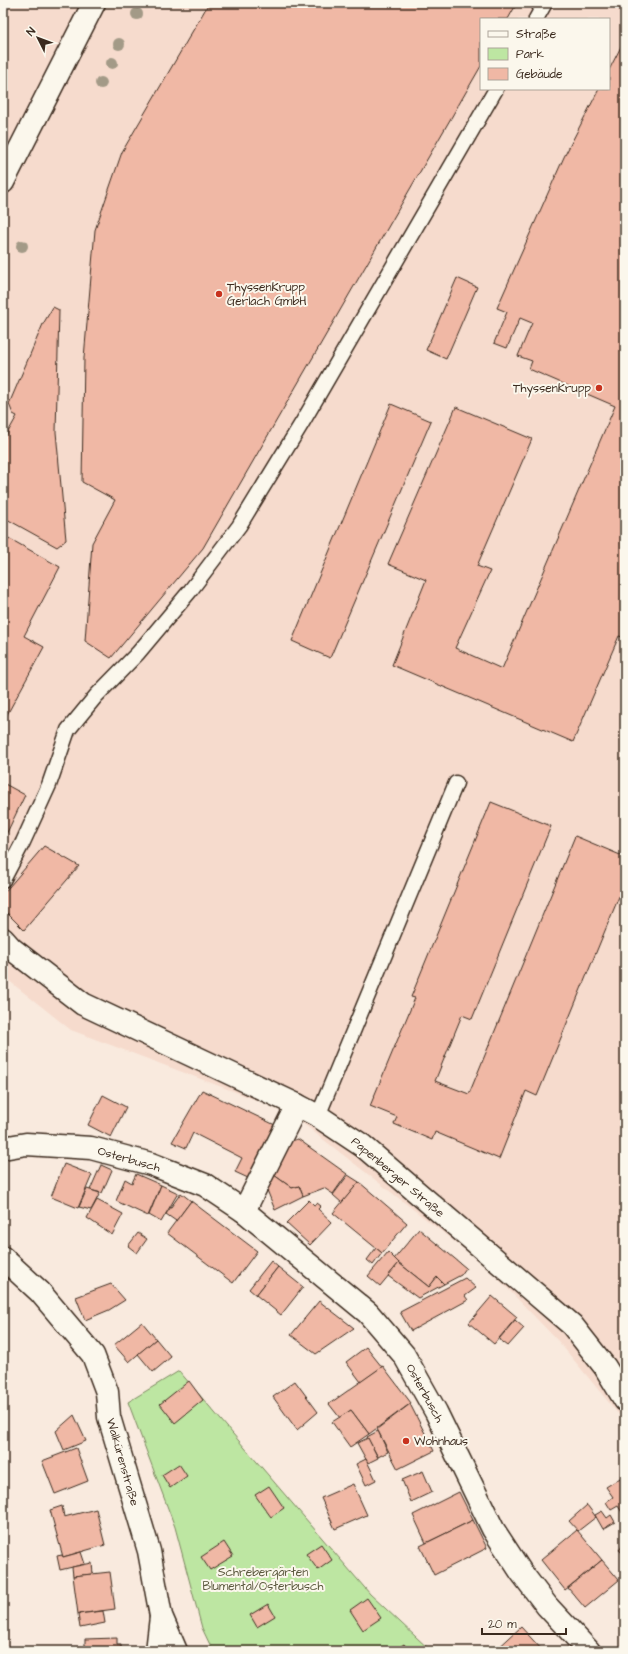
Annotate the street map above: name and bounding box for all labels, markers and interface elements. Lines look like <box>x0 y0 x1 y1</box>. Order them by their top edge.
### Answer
north arrow <box>18 18 58 58</box>
legend <box>480 18 610 90</box>
text: N <box>23 24 39 39</box>
text: Straße <box>516 26 557 43</box>
text: Park <box>516 46 544 63</box>
text: Gebäude <box>516 66 563 83</box>
place label: ThyssenKrupp Gerlach GmbH <box>227 279 306 310</box>
marker: ThyssenKrupp Gerlach GmbH <box>214 289 224 299</box>
place label: ThyssenKrupp <box>513 380 591 398</box>
marker: ThyssenKrupp <box>594 383 604 393</box>
street label: Papenberger Straße <box>347 1133 448 1223</box>
street label: Osterbusch <box>96 1142 162 1177</box>
street label: Osterbusch <box>402 1361 448 1426</box>
street label: Walkürenstraße <box>102 1416 143 1508</box>
place label: Wohnhaus <box>414 1433 468 1450</box>
marker: Wohnhaus <box>401 1436 411 1446</box>
park label: Schrebergärten Blumental/Osterbusch <box>202 1564 324 1595</box>
scale bar <box>482 1610 566 1636</box>
text: 20 m <box>488 1616 517 1633</box>

